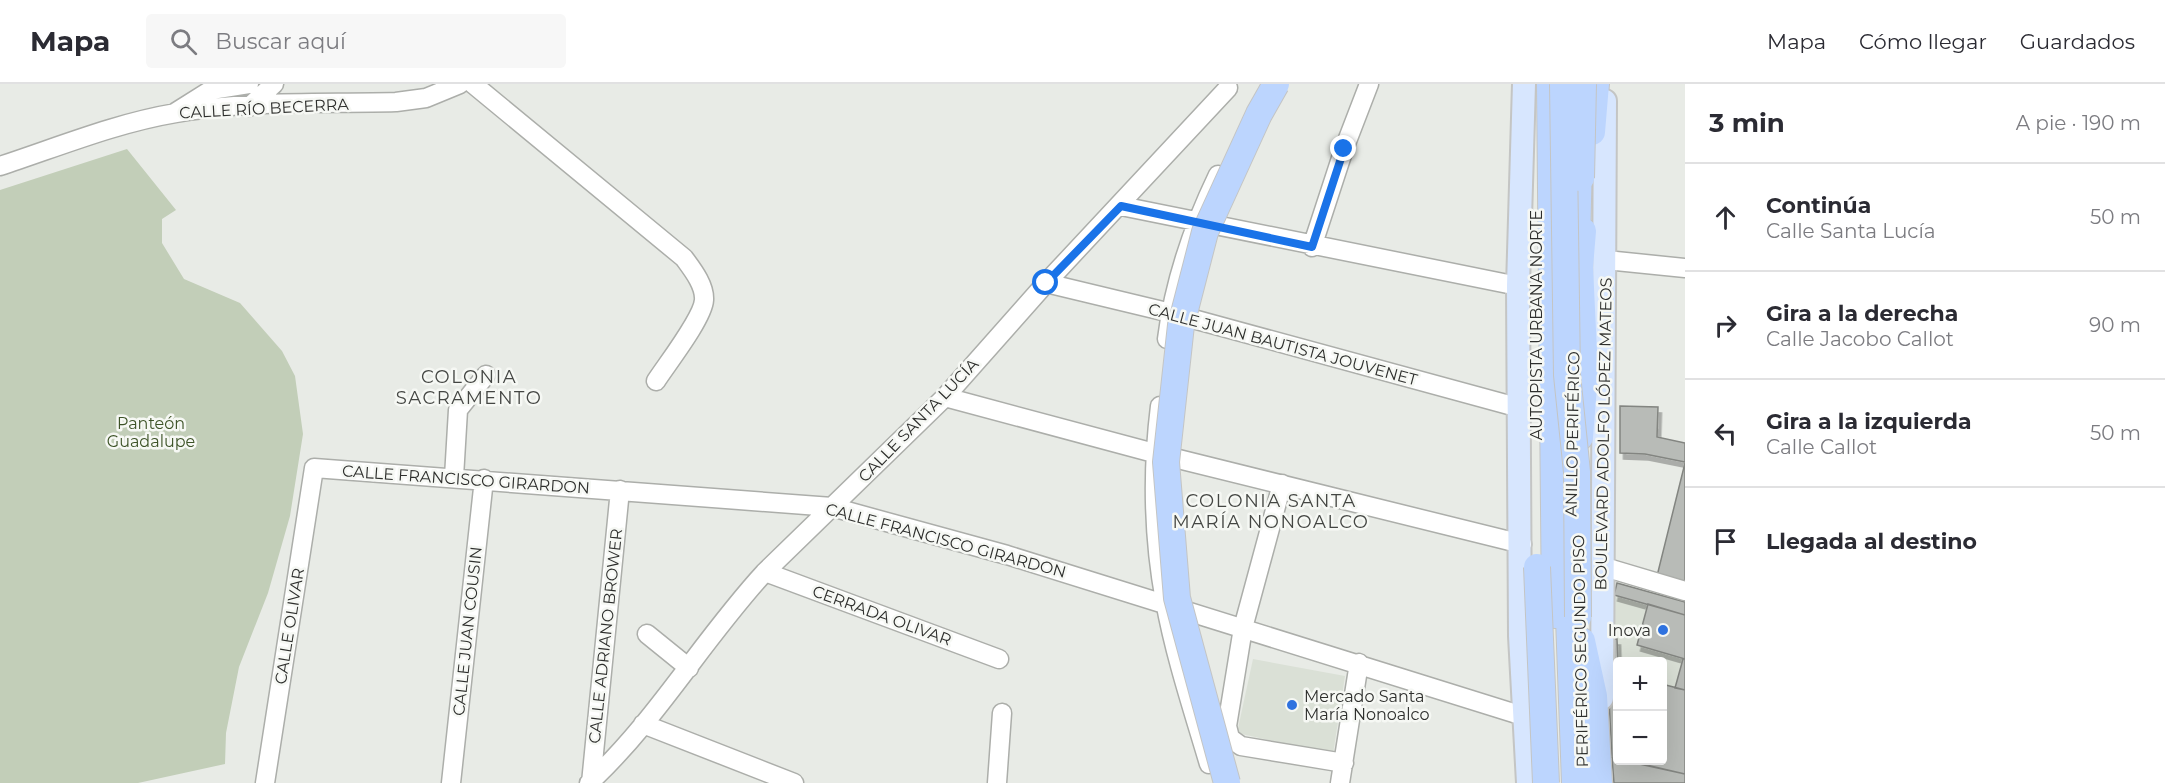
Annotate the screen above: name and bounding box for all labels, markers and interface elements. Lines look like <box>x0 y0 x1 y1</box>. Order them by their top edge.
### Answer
search box <box>146 14 566 68</box>
text: Mapa <box>30 24 110 58</box>
icon: search <box>167 25 200 58</box>
text: Buscar aquí <box>215 28 346 55</box>
text: Mapa <box>1767 29 1826 54</box>
text: Cómo llegar <box>1859 29 1987 54</box>
text: Guardados <box>2020 29 2135 54</box>
street label: CALLE RÍO BECERRA <box>179 95 350 122</box>
text: 3 min <box>1709 107 1785 139</box>
text: A pie · 190 m <box>2016 111 2141 135</box>
route end <box>1330 135 1356 161</box>
text: Continúa <box>1766 192 1871 219</box>
icon: ahead <box>1709 201 1742 234</box>
text: 50 m <box>2090 205 2141 229</box>
street label: AUTOPISTA URBANA NORTE <box>1527 210 1546 440</box>
text: Calle Santa Lucía <box>1766 219 1936 243</box>
route start <box>1032 269 1058 295</box>
street label: BOULEVARD ADOLFO LÓPEZ MATEOS <box>1591 277 1616 591</box>
street label: CALLE JUAN BAUTISTA JOUVENET <box>1146 299 1420 390</box>
text: Gira a la derecha <box>1766 300 1958 327</box>
icon: right <box>1709 309 1742 342</box>
text: 90 m <box>2089 313 2141 337</box>
text: Calle Jacobo Callot <box>1766 327 1954 351</box>
street label: ANILLO PERIFÉRICO <box>1562 351 1583 517</box>
street label: CALLE SANTA LUCÍA <box>854 354 983 486</box>
district label: COLONIA SACRAMENTO <box>396 366 542 409</box>
text: Gira a la izquierda <box>1766 408 1972 435</box>
park label: Panteón Guadalupe <box>107 414 195 451</box>
icon: left <box>1709 417 1742 450</box>
text: 50 m <box>2090 421 2141 445</box>
text: Calle Callot <box>1766 435 1877 459</box>
street label: CALLE FRANCISCO GIRARDON <box>341 461 590 498</box>
district label: COLONIA SANTA MARÍA NONOALCO <box>1173 490 1369 533</box>
street label: CALLE FRANCISCO GIRARDON <box>823 499 1068 582</box>
icon: arrive <box>1709 525 1742 558</box>
street label: CALLE ADRIANO BROWER <box>585 528 626 744</box>
text: Llegada al destino <box>1766 528 1977 555</box>
street label: PERIFÉRICO SEGUNDO PISO <box>1569 534 1592 768</box>
street label: CALLE JUAN COUSIN <box>449 546 486 717</box>
street label: CALLE OLIVAR <box>271 567 308 686</box>
street label: CERRADA OLIVAR <box>810 581 954 649</box>
place label: Inova <box>1608 621 1651 640</box>
marker: Inova <box>1656 623 1670 637</box>
map controls <box>1613 657 1667 765</box>
button: + <box>1613 657 1667 711</box>
place label: Mercado Santa María Nonoalco <box>1304 687 1429 724</box>
marker: Mercado Santa María Nonoalco <box>1285 698 1299 712</box>
button: − <box>1613 711 1667 765</box>

